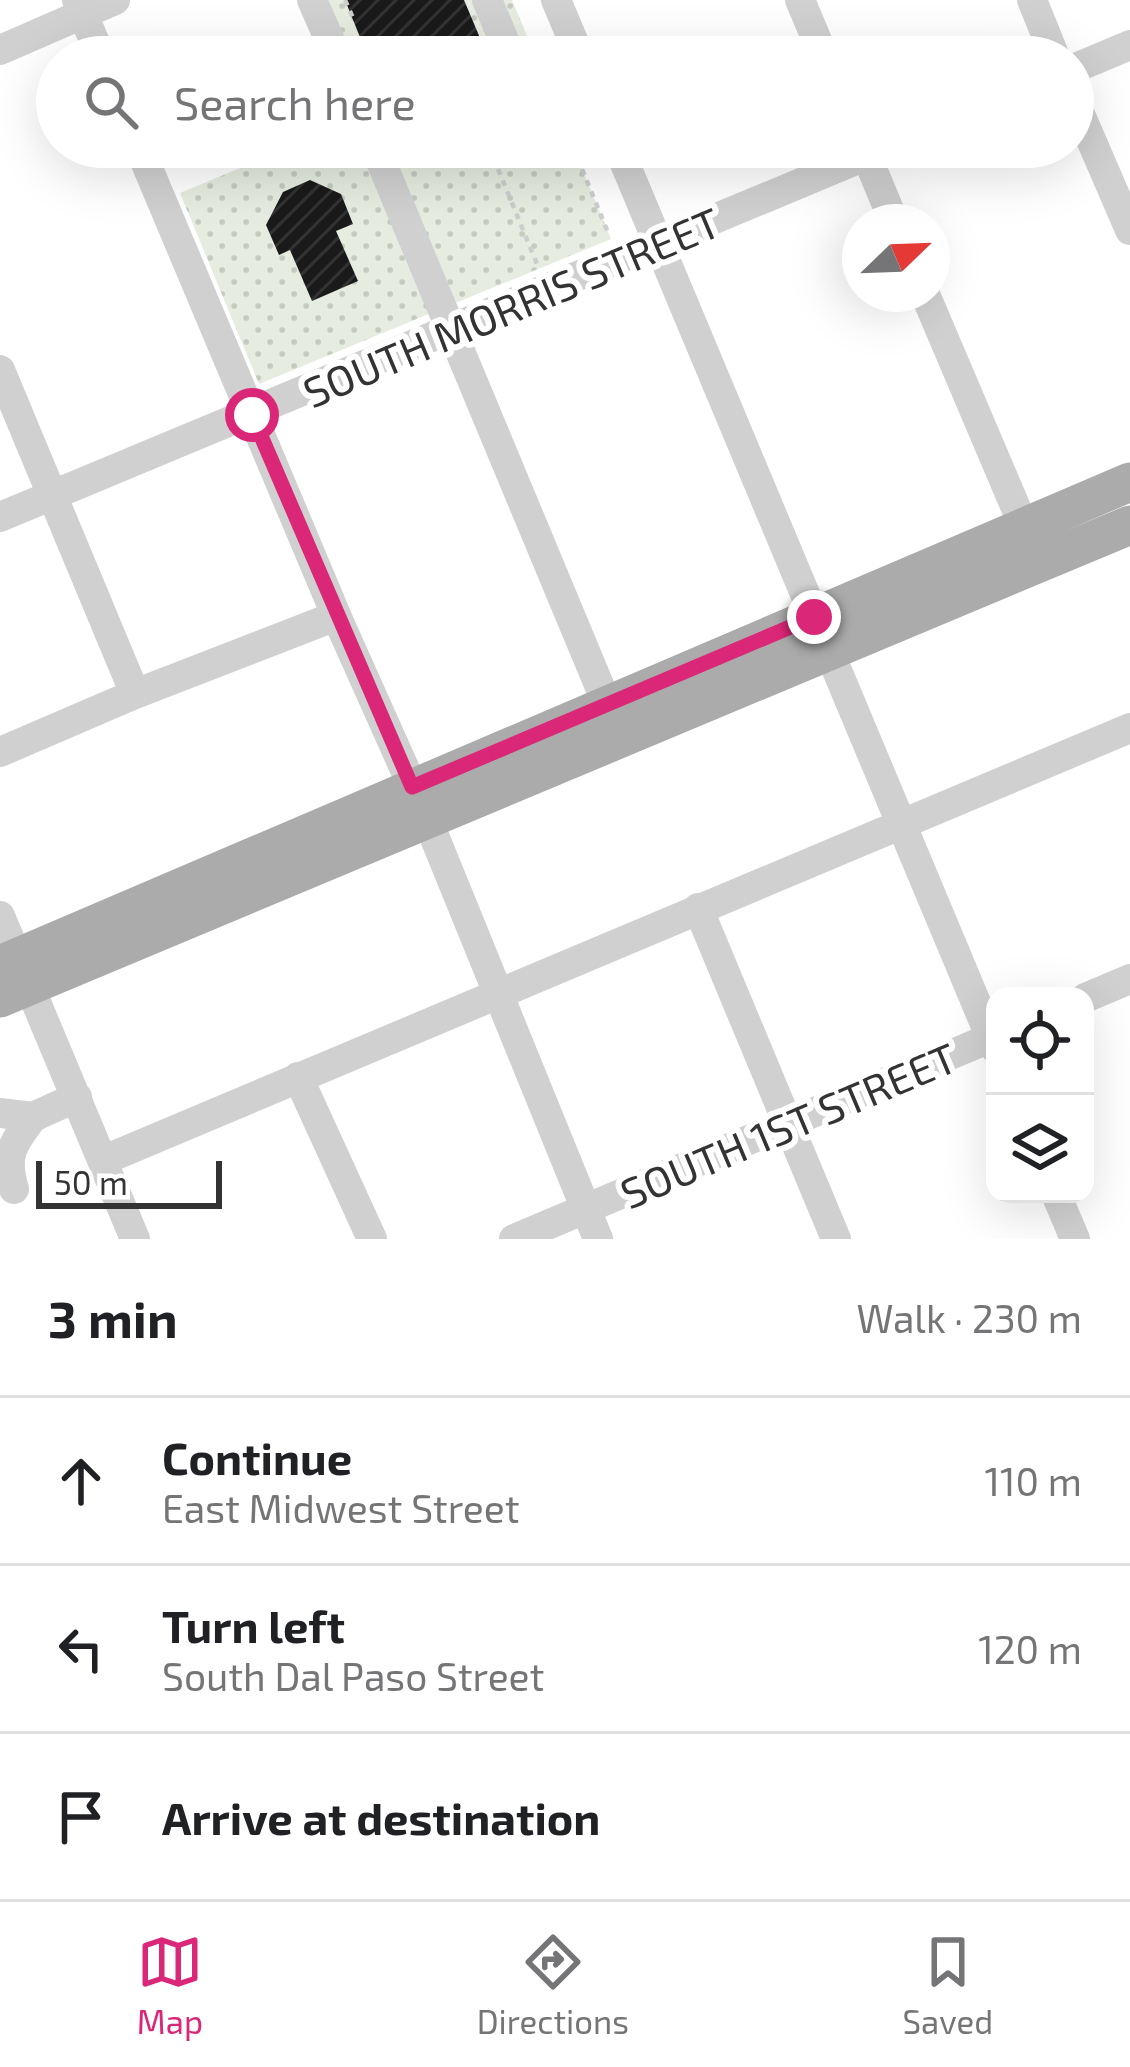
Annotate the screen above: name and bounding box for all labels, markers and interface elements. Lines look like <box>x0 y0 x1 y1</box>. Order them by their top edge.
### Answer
search box <box>36 36 1094 168</box>
icon: search <box>78 69 144 135</box>
text: Search here <box>174 75 416 129</box>
street label: SOUTH MORRIS STREET <box>295 196 727 416</box>
north arrow <box>842 204 950 312</box>
route start <box>225 388 279 442</box>
route end <box>787 590 841 644</box>
map controls <box>986 987 1094 1203</box>
button: locate <box>986 987 1094 1095</box>
street label: SOUTH 1ST STREET <box>613 1031 963 1217</box>
button: layers <box>986 1095 1094 1203</box>
scale bar <box>36 1155 222 1208</box>
text: 50 m <box>54 1162 128 1202</box>
text: 3 min <box>48 1287 178 1348</box>
text: Walk · 230 m <box>856 1294 1082 1341</box>
text: Continue <box>162 1430 352 1484</box>
icon: ahead <box>48 1448 114 1514</box>
text: 110 m <box>985 1457 1082 1504</box>
text: East Midwest Street <box>162 1484 520 1531</box>
text: Turn left <box>162 1598 345 1652</box>
icon: left <box>48 1616 114 1682</box>
text: 120 m <box>978 1625 1082 1672</box>
text: South Dal Paso Street <box>162 1652 544 1699</box>
icon: arrive <box>48 1784 114 1850</box>
text: Arrive at destination <box>162 1790 600 1844</box>
tab: Map <box>137 1929 203 2041</box>
tab: Directions <box>477 1929 629 2041</box>
tab: Saved <box>903 1929 993 2041</box>

